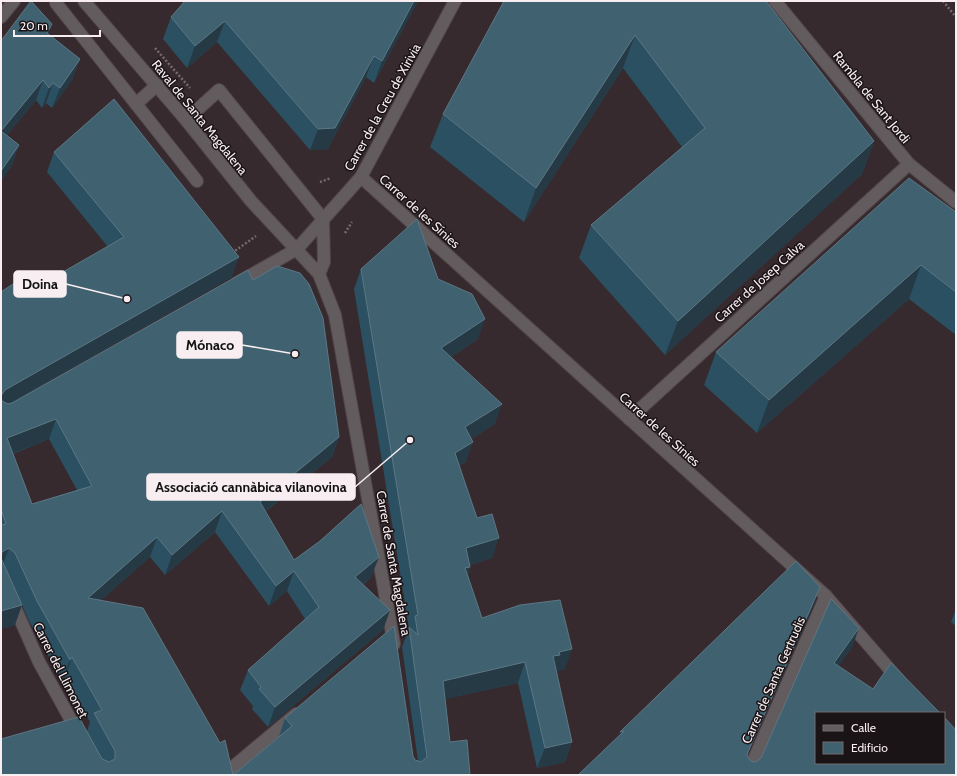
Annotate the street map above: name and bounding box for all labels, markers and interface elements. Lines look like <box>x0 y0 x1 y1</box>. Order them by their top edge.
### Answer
scale bar <box>14 12 100 38</box>
text: 20 m <box>20 18 48 33</box>
street label: Carrer de la Creu de Xirivia <box>340 40 424 173</box>
street label: Rambla de Sant Jordi <box>830 48 914 146</box>
street label: Raval de Santa Magdalena <box>149 56 252 178</box>
street label: Carrer de les Sínies <box>376 171 464 252</box>
street label: Carrer de Josep Calva <box>711 236 808 325</box>
callout: Doina <box>14 271 66 297</box>
text: Doina <box>22 275 58 293</box>
callout: Mónaco <box>177 332 242 358</box>
text: Mónaco <box>186 336 234 354</box>
street label: Carrer de les Sínies <box>616 389 704 470</box>
callout: Associació cannàbica vilanovina <box>147 474 355 500</box>
text: Associació cannàbica vilanovina <box>155 478 347 496</box>
street label: Carrer de Santa Magdalena <box>373 489 415 638</box>
street label: Carrer de Santa Gertrudis <box>738 613 809 746</box>
street label: Carrer del Llimonet <box>30 620 92 721</box>
legend <box>815 712 945 764</box>
text: Calle <box>851 720 876 735</box>
text: Edificio <box>851 740 888 755</box>

